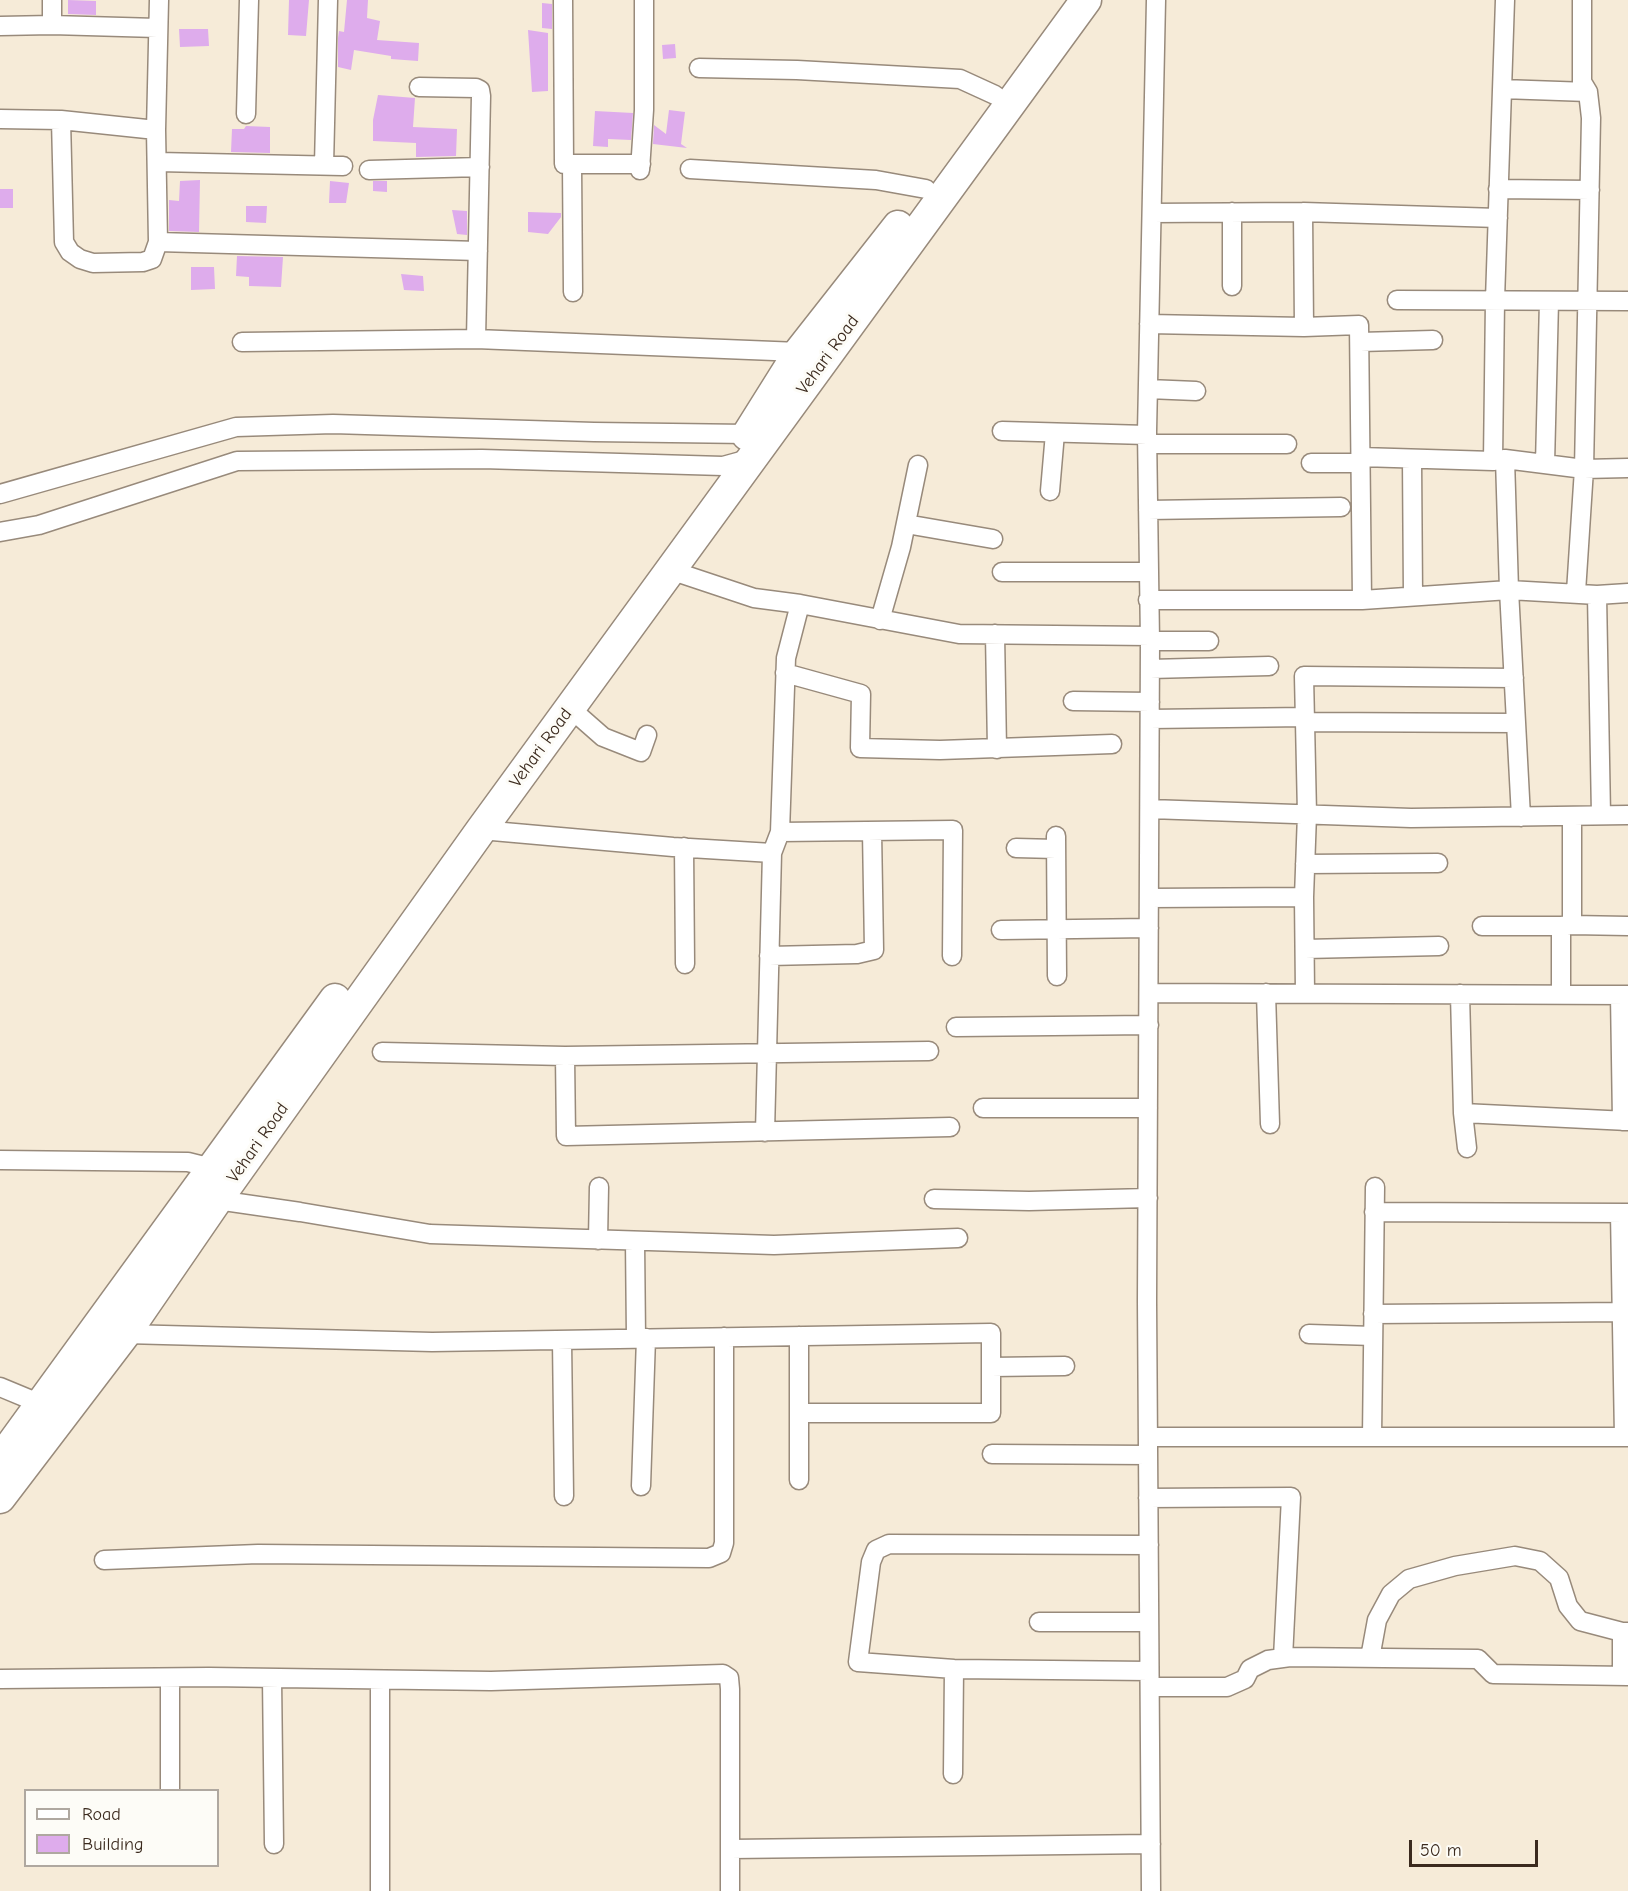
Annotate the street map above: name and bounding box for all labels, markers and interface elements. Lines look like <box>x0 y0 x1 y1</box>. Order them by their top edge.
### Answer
street label: Vehari Road <box>792 311 864 399</box>
street label: Vehari Road <box>505 704 577 792</box>
street label: Vehari Road <box>223 1099 293 1187</box>
legend <box>24 1789 219 1867</box>
text: Road <box>82 1804 121 1825</box>
scale bar <box>1412 1828 1541 1866</box>
text: Building <box>82 1834 144 1855</box>
text: 50 m <box>1420 1840 1462 1861</box>

